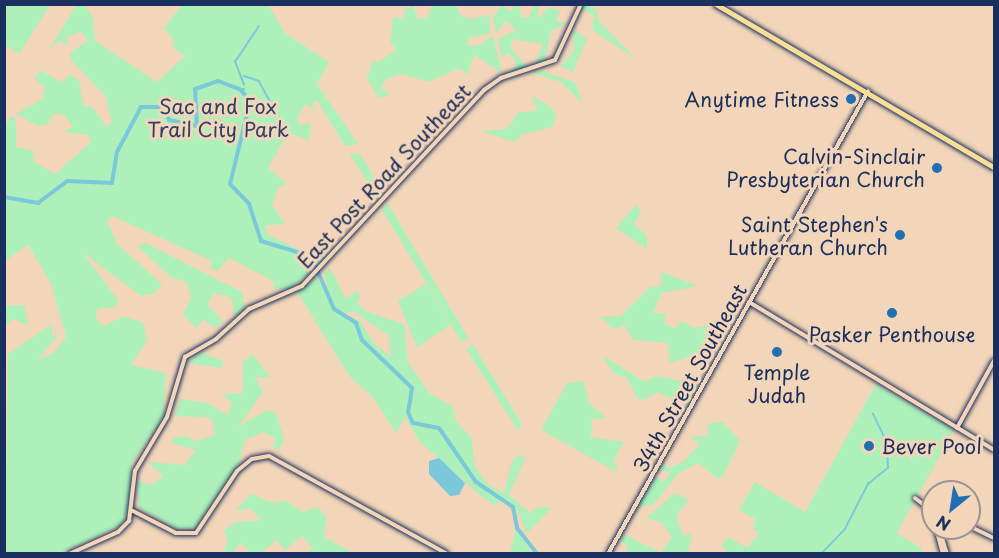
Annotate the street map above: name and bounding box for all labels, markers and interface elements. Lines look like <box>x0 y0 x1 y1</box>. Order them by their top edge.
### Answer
street label: East Post Road Southeast <box>292 79 476 273</box>
place label: Anytime Fitness <box>685 87 839 111</box>
marker: Anytime Fitness <box>844 92 858 106</box>
park label: Sac and Fox Trail City Park <box>147 95 289 142</box>
place label: Calvin-Sinclair Presbyterian Church <box>727 144 925 191</box>
marker: Calvin-Sinclair Presbyterian Church <box>930 161 944 175</box>
place label: Saint Stephen's Lutheran Church <box>728 212 888 259</box>
marker: Saint Stephen's Lutheran Church <box>893 228 907 242</box>
street label: 34th Street Southeast <box>628 279 752 477</box>
marker: Pasker Penthouse <box>885 306 899 320</box>
place label: Pasker Penthouse <box>807 322 977 346</box>
marker: Temple Judah <box>770 345 784 359</box>
place label: Temple Judah <box>744 361 810 408</box>
place label: Bever Pool <box>881 434 982 458</box>
marker: Bever Pool <box>862 439 876 453</box>
north arrow <box>921 480 981 540</box>
text: N <box>932 510 954 537</box>

